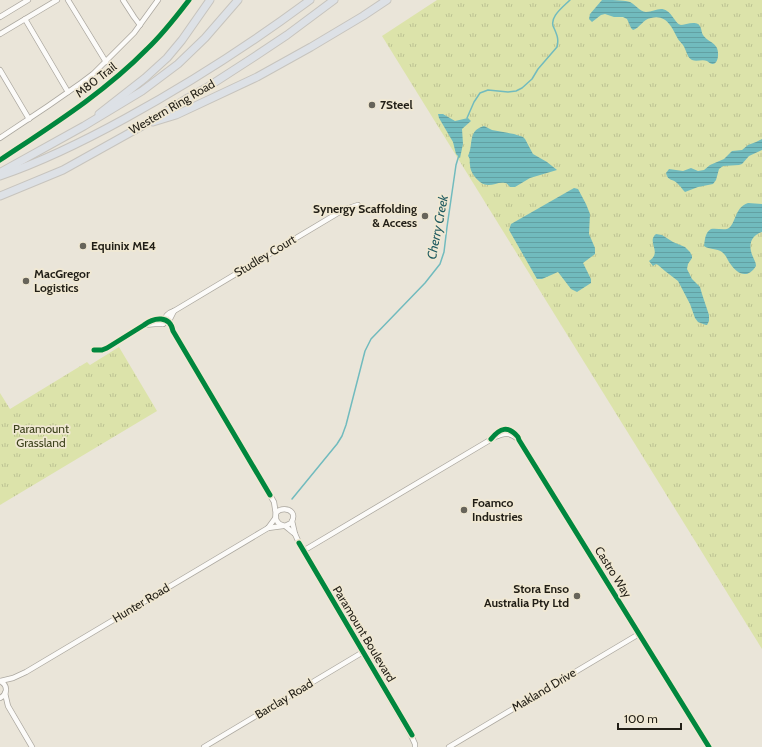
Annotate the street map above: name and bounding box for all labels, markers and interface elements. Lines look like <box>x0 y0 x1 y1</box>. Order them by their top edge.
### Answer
street label: M80 Trail <box>72 59 119 100</box>
street label: Western Ring Road <box>126 76 217 137</box>
place label: 7Steel <box>380 97 413 112</box>
marker: 7Steel <box>367 100 377 110</box>
water label: Cherry Creek <box>423 193 451 261</box>
place label: Synergy Scaffolding & Access <box>313 201 417 230</box>
marker: Synergy Scaffolding & Access <box>420 211 430 221</box>
street label: Studley Court <box>231 231 298 280</box>
place label: Equinix ME4 <box>91 238 156 253</box>
marker: Equinix ME4 <box>78 241 88 251</box>
place label: MacGregor Logistics <box>34 266 90 295</box>
marker: MacGregor Logistics <box>21 276 31 286</box>
park label: Paramount Grassland <box>13 421 69 450</box>
place label: Foamco Industries <box>472 495 523 524</box>
marker: Foamco Industries <box>459 505 469 515</box>
street label: Castro Way <box>592 543 635 600</box>
street label: Hunter Road <box>109 580 172 625</box>
place label: Stora Enso Australia Pty Ltd <box>484 581 569 610</box>
street label: Paramount Boulevard <box>330 583 399 685</box>
marker: Stora Enso Australia Pty Ltd <box>572 591 582 601</box>
street label: Makland Drive <box>509 665 579 715</box>
street label: Barclay Road <box>252 675 316 722</box>
scale bar <box>618 705 681 731</box>
text: 100 m <box>624 711 658 726</box>

